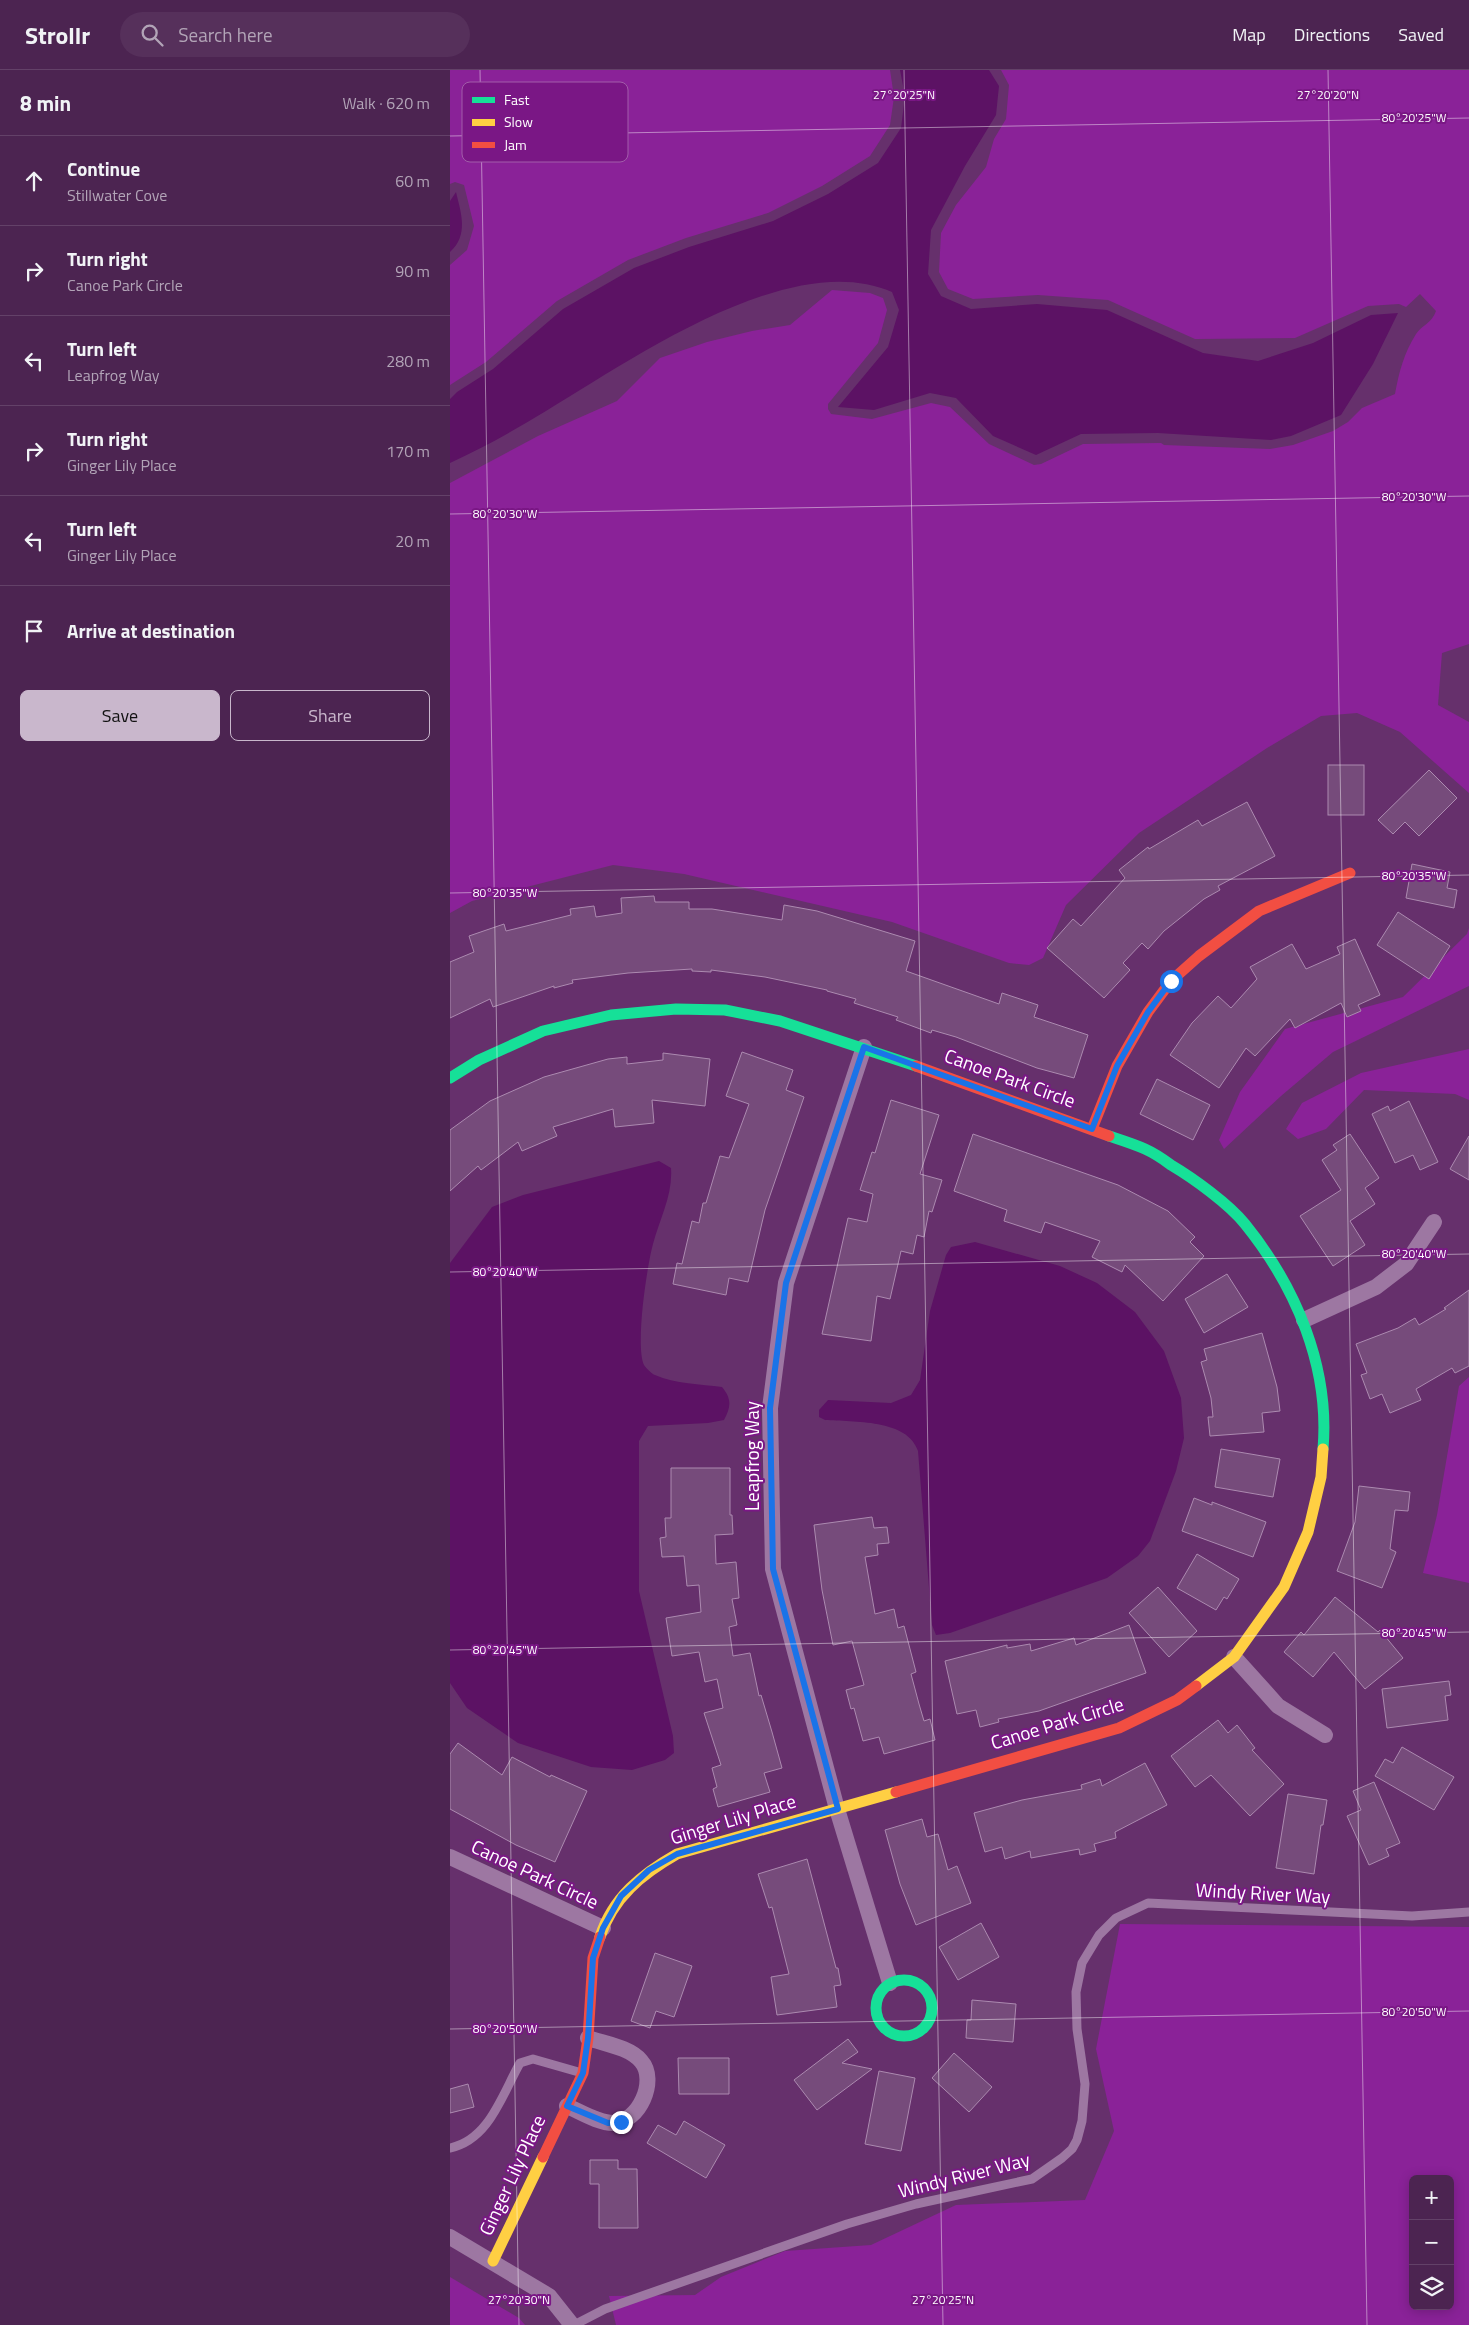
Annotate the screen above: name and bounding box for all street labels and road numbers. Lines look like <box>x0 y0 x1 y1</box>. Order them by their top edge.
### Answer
street label: Canoe Park Circle <box>941 1040 1080 1115</box>
street label: Leapfrog Way <box>737 1401 766 1511</box>
street label: Canoe Park Circle <box>987 1689 1127 1756</box>
street label: Ginger Lily Place <box>666 1786 799 1851</box>
street label: Canoe Park Circle <box>467 1831 604 1916</box>
street label: Windy River Way <box>1195 1874 1331 1911</box>
street label: Ginger Lily Place <box>471 2110 552 2240</box>
street label: Windy River Way <box>895 2144 1033 2205</box>

